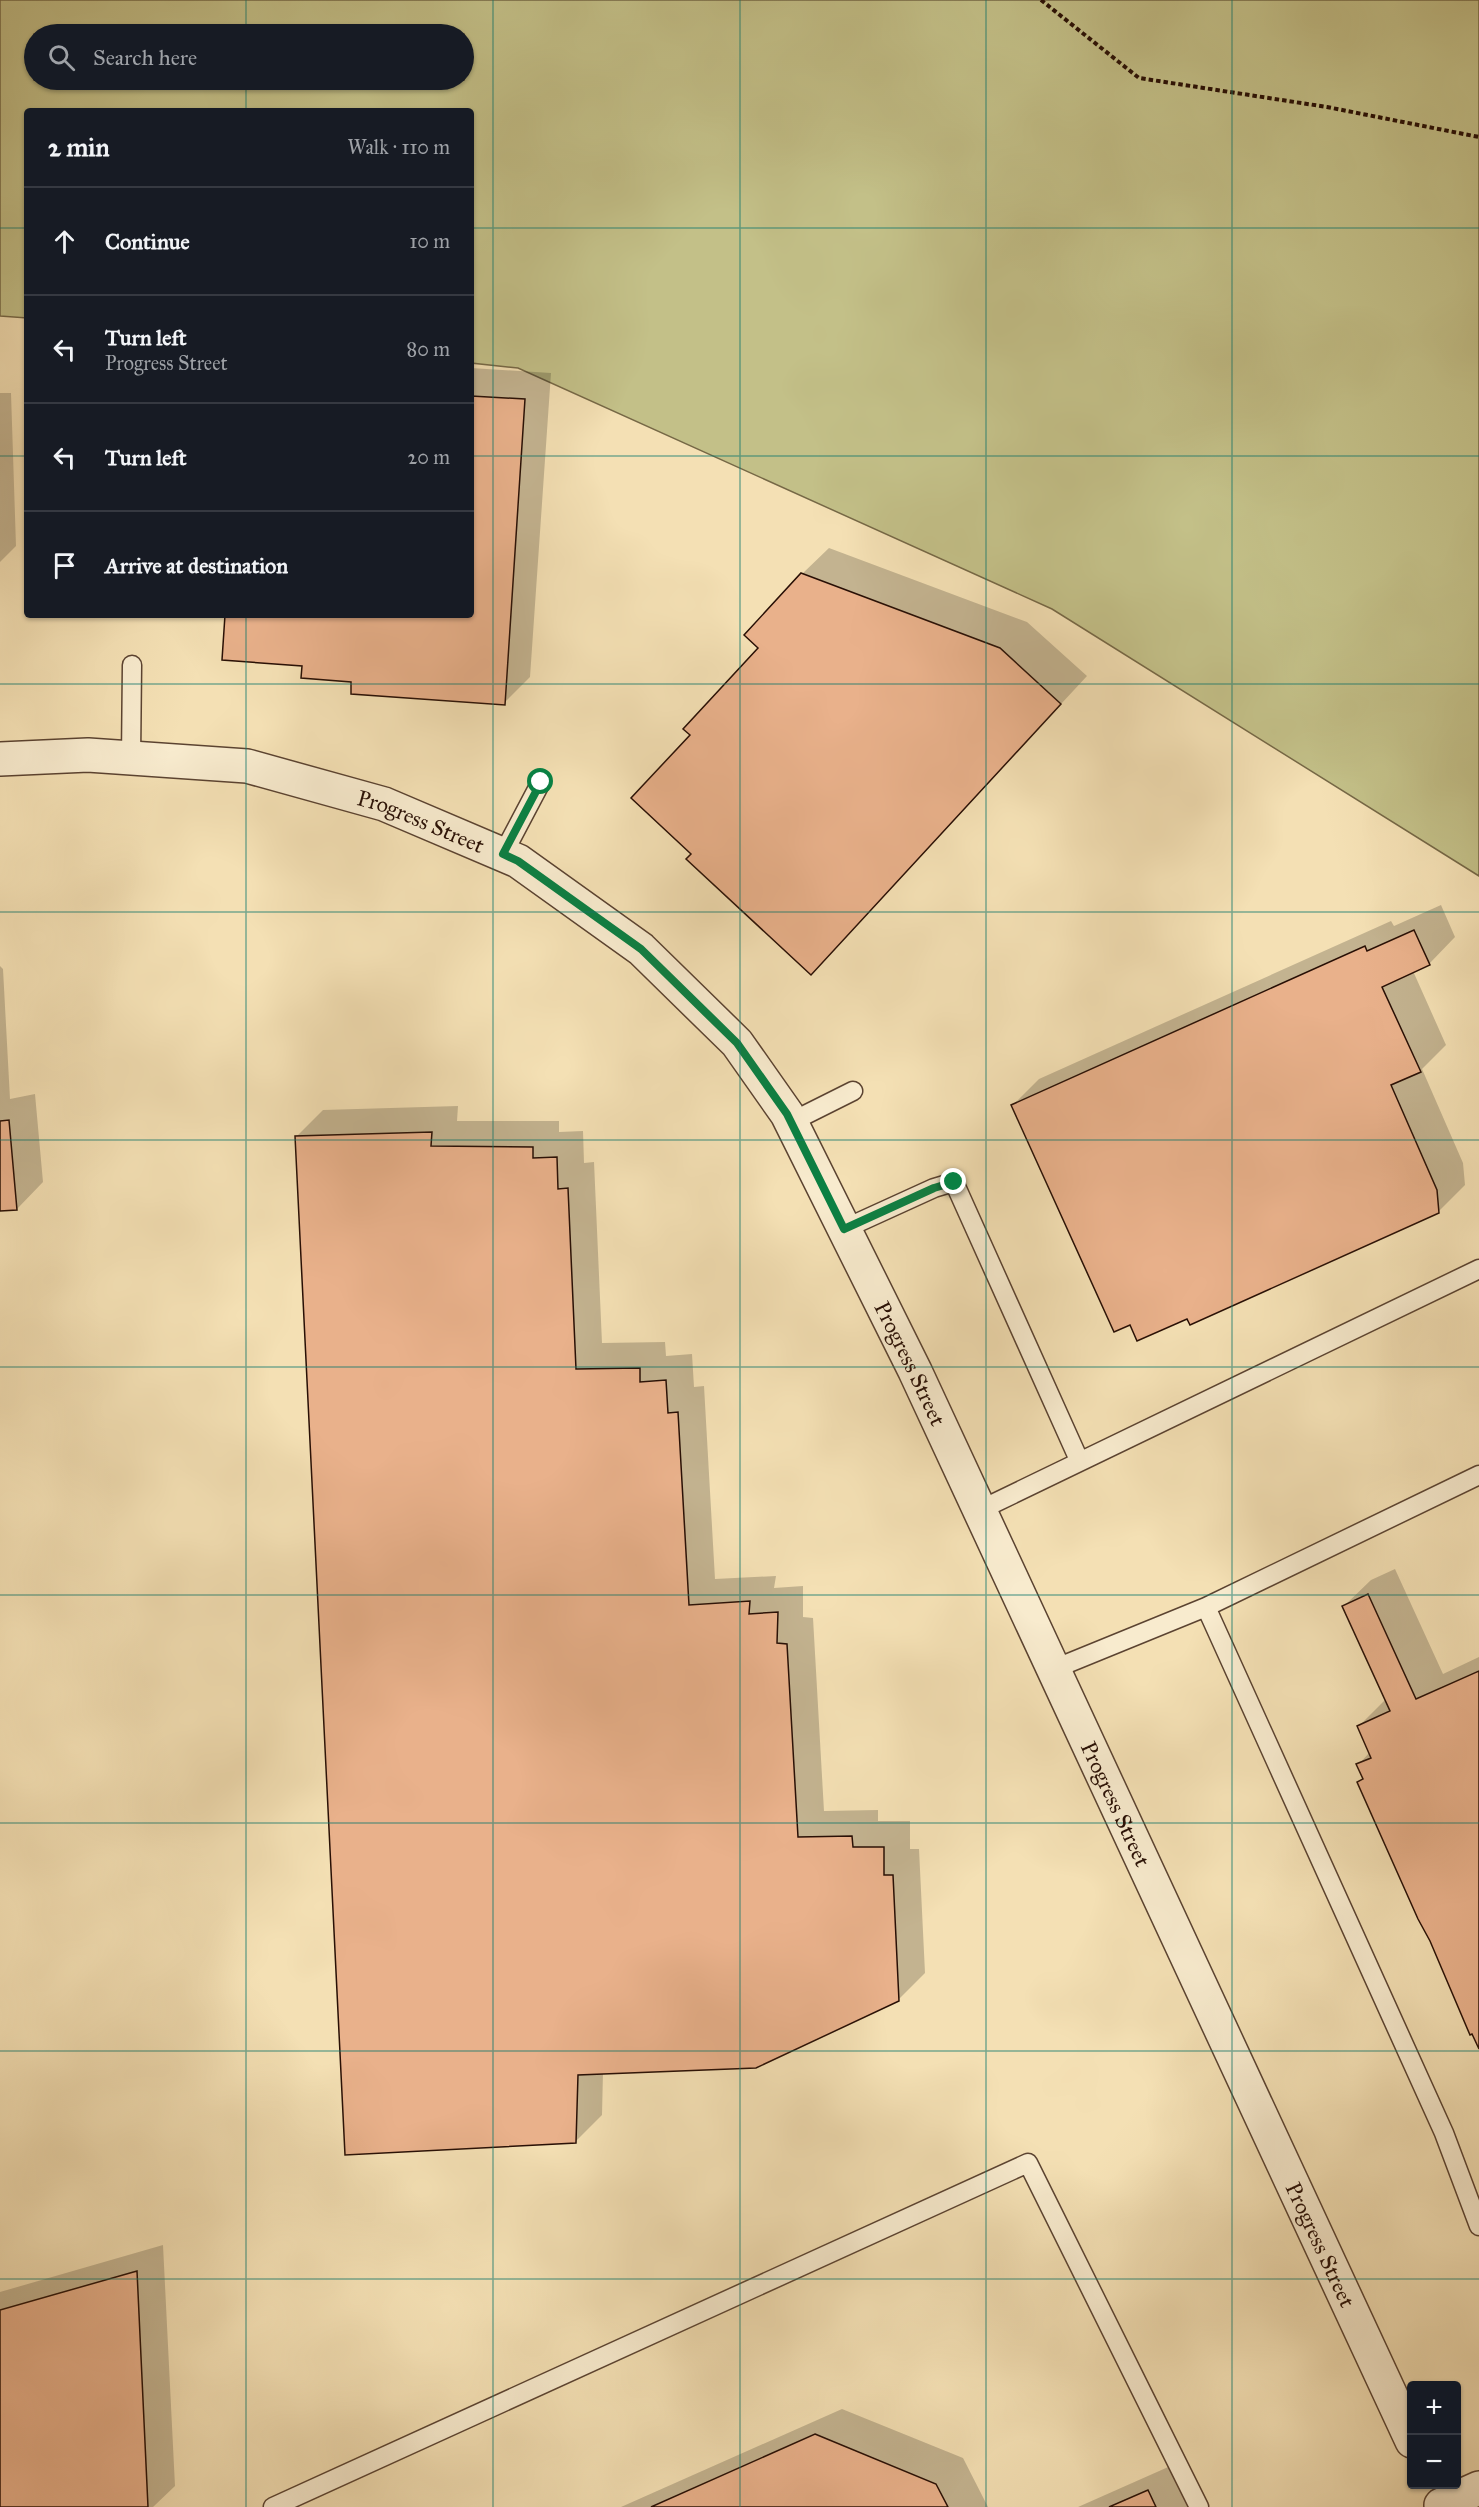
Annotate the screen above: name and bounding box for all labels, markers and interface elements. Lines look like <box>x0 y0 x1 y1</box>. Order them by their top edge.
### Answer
search box <box>24 24 474 90</box>
icon: search <box>45 41 78 74</box>
text: Search here <box>93 44 197 71</box>
text: 2 min <box>48 131 109 163</box>
text: Walk · 110 m <box>347 135 450 159</box>
icon: ahead <box>48 225 81 258</box>
text: Continue <box>105 228 190 255</box>
text: 10 m <box>409 229 450 253</box>
text: Turn left <box>105 324 187 351</box>
icon: left <box>48 333 81 366</box>
text: 80 m <box>407 337 450 361</box>
text: Progress Street <box>105 351 228 375</box>
icon: left <box>48 441 81 474</box>
text: Turn left <box>105 444 187 471</box>
text: 20 m <box>407 445 450 469</box>
icon: arrive <box>48 549 81 582</box>
text: Arrive at destination <box>105 552 288 579</box>
route start <box>527 768 553 794</box>
street label: Progress Street <box>354 784 489 859</box>
route end <box>940 1168 966 1194</box>
street label: Progress Street <box>869 1297 952 1430</box>
street label: Progress Street <box>1075 1737 1157 1871</box>
street label: Progress Street <box>1280 2178 1362 2312</box>
map controls <box>1407 2381 1461 2489</box>
button: + <box>1407 2381 1461 2435</box>
button: − <box>1407 2435 1461 2489</box>

